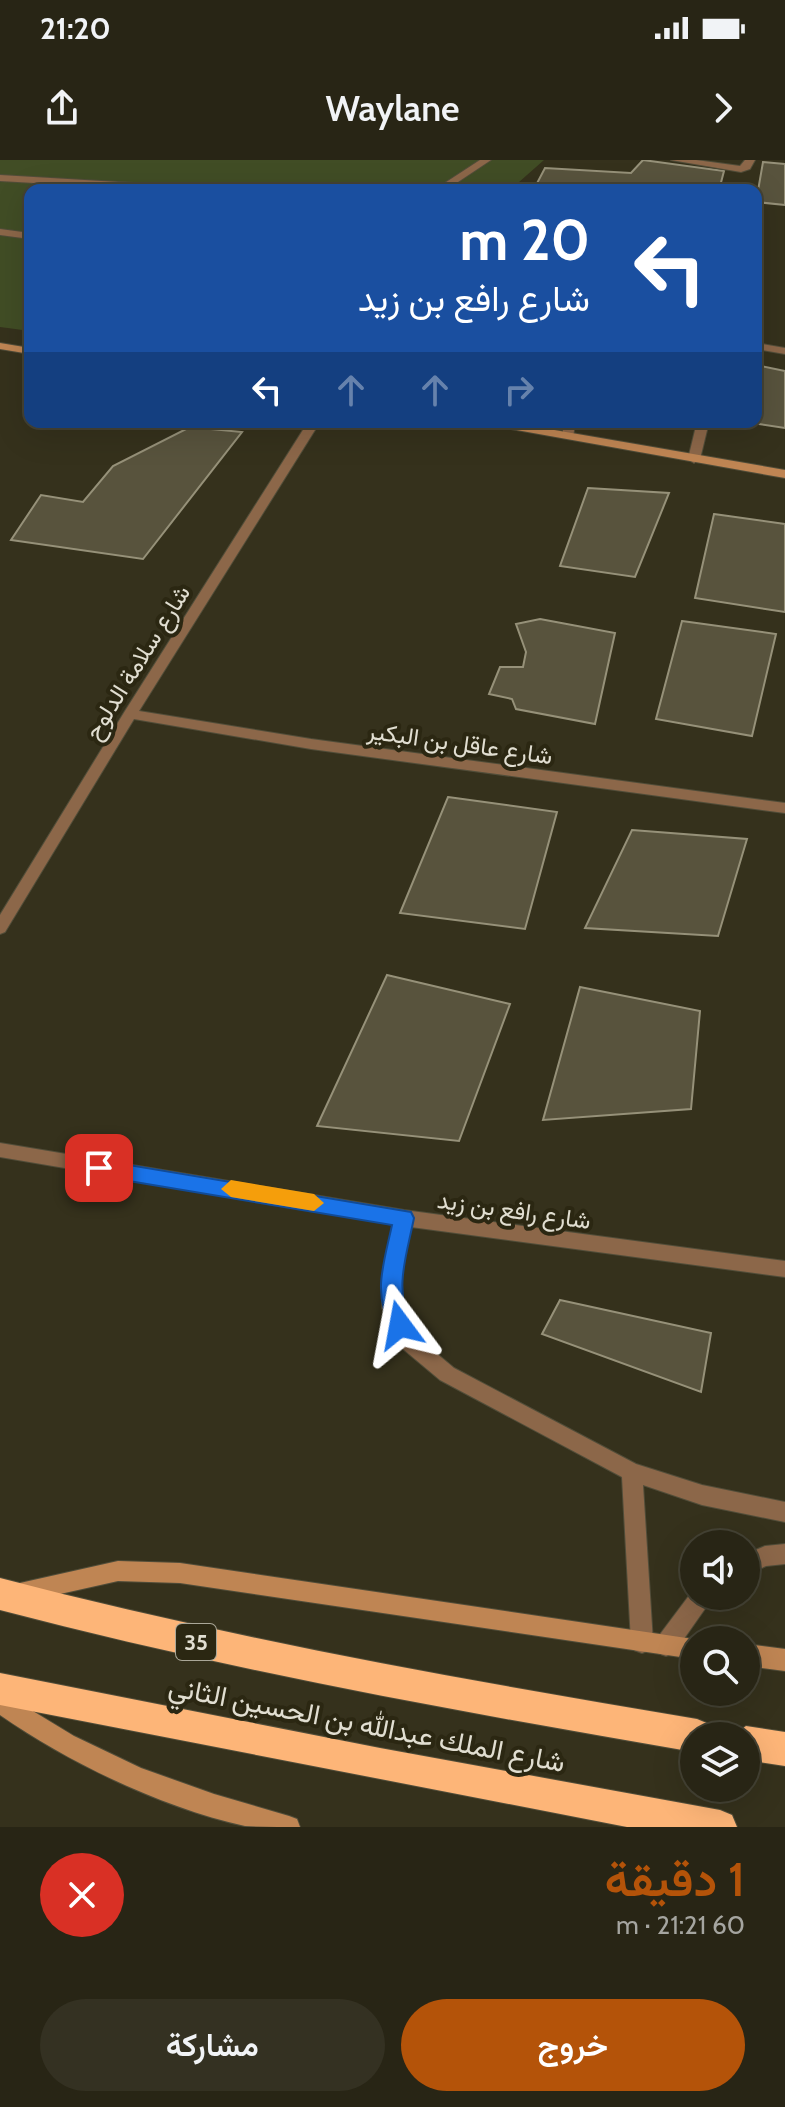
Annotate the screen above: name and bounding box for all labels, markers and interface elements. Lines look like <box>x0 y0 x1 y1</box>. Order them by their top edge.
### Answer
text: 21:20 <box>40 10 111 47</box>
icon: share <box>40 86 84 130</box>
text: Waylane <box>325 86 460 130</box>
icon: forward <box>701 86 745 130</box>
text: 20 m <box>460 206 590 274</box>
icon: left <box>618 216 722 320</box>
text: شارع رافع بن زيد <box>358 276 590 320</box>
icon: left <box>245 368 289 412</box>
icon: ahead <box>329 368 373 412</box>
icon: ahead <box>413 368 457 412</box>
icon: right <box>497 368 541 412</box>
street label: شارع سلامة الدلوح <box>78 579 198 746</box>
street label: شارع عاقل بن البكير <box>364 716 554 772</box>
pin <box>65 1134 133 1202</box>
icon: arrive <box>77 1146 121 1190</box>
street label: شارع رافع بن زيد <box>435 1185 593 1238</box>
position arrow <box>358 1283 442 1367</box>
map controls <box>680 1530 760 1802</box>
button: sound <box>680 1530 760 1610</box>
road number: 35 <box>176 1624 216 1660</box>
button: search <box>680 1626 760 1706</box>
street label: شارع الملك عبدالله بن الحسين الثاني <box>165 1669 568 1785</box>
button: layers <box>680 1722 760 1802</box>
text: 1 دقيقة <box>605 1850 745 1908</box>
button: close <box>40 1853 124 1937</box>
text: 60 m · 21:21 <box>616 1909 745 1941</box>
button: مشاركة <box>40 1999 385 2091</box>
button: خروج <box>401 1999 745 2091</box>

